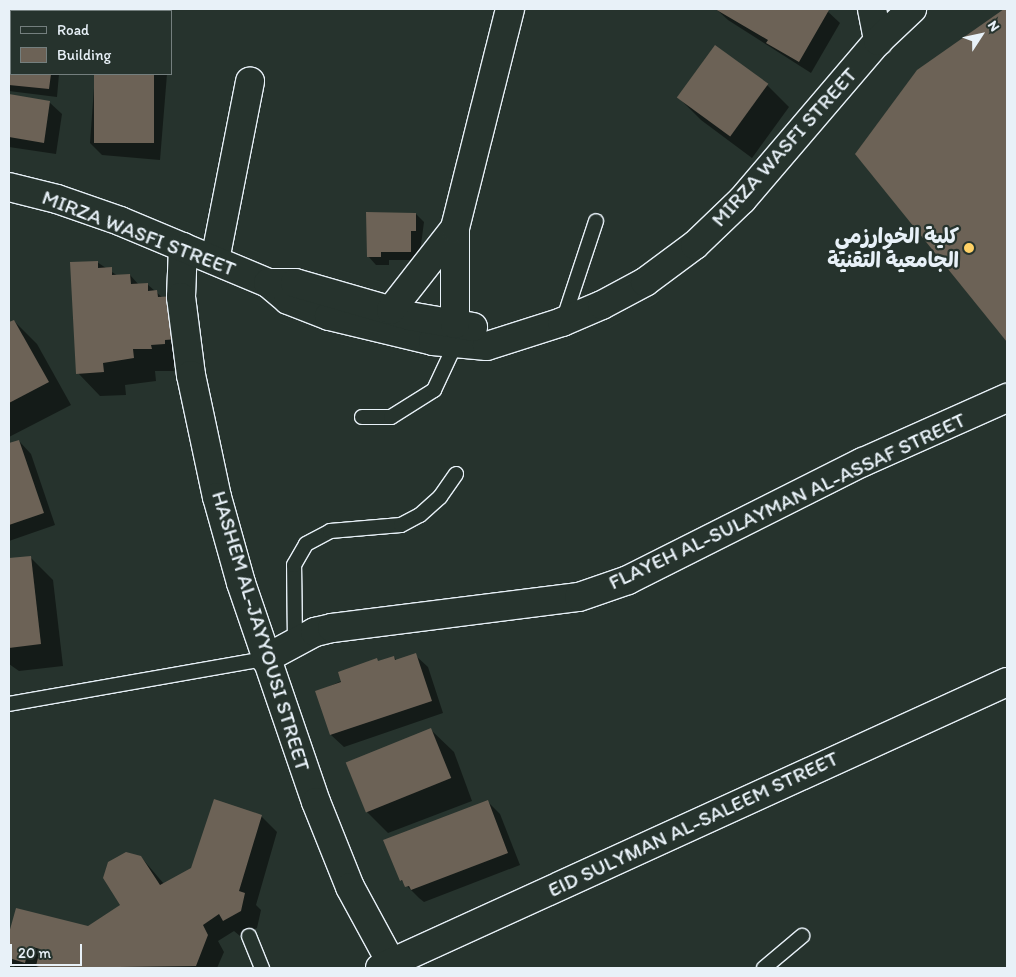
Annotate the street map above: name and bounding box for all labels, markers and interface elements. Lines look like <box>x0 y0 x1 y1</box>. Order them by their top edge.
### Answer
legend <box>10 10 172 75</box>
north arrow <box>956 10 1006 60</box>
text: N <box>984 17 1003 35</box>
text: Road <box>57 21 89 39</box>
text: Building <box>57 46 111 64</box>
street label: MIRZA WASFI STREET <box>707 63 861 231</box>
street label: MIRZA WASFI STREET <box>40 185 238 281</box>
place label: كلية الخوارزمي الجامعية التقنية <box>827 223 959 273</box>
marker: كلية الخوارزمي الجامعية التقنية <box>963 242 975 254</box>
street label: FLAYEH AL-SULAYMAN AL-ASSAF STREET <box>604 407 970 595</box>
street label: HASHEM AL-JAYYOUSI STREET <box>207 489 315 773</box>
street label: EID SULYMAN AL-SALEEM STREET <box>544 746 842 902</box>
scale bar <box>12 934 85 966</box>
text: 20 m <box>18 944 51 962</box>

